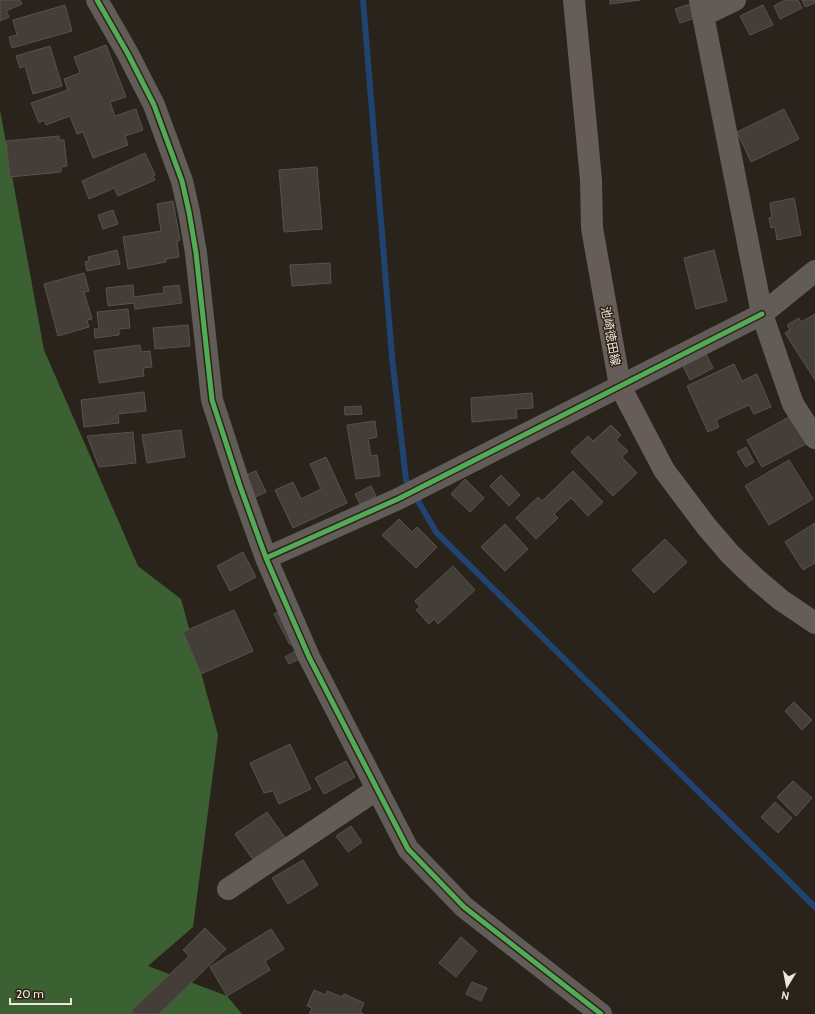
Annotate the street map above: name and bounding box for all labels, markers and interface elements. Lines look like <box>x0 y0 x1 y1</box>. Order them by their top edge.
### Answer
street label: 池崎徳田線 <box>598 305 624 367</box>
north arrow <box>767 966 807 1006</box>
scale bar <box>10 980 71 1006</box>
text: 20 m <box>16 986 44 1001</box>
text: N <box>780 988 790 1003</box>

